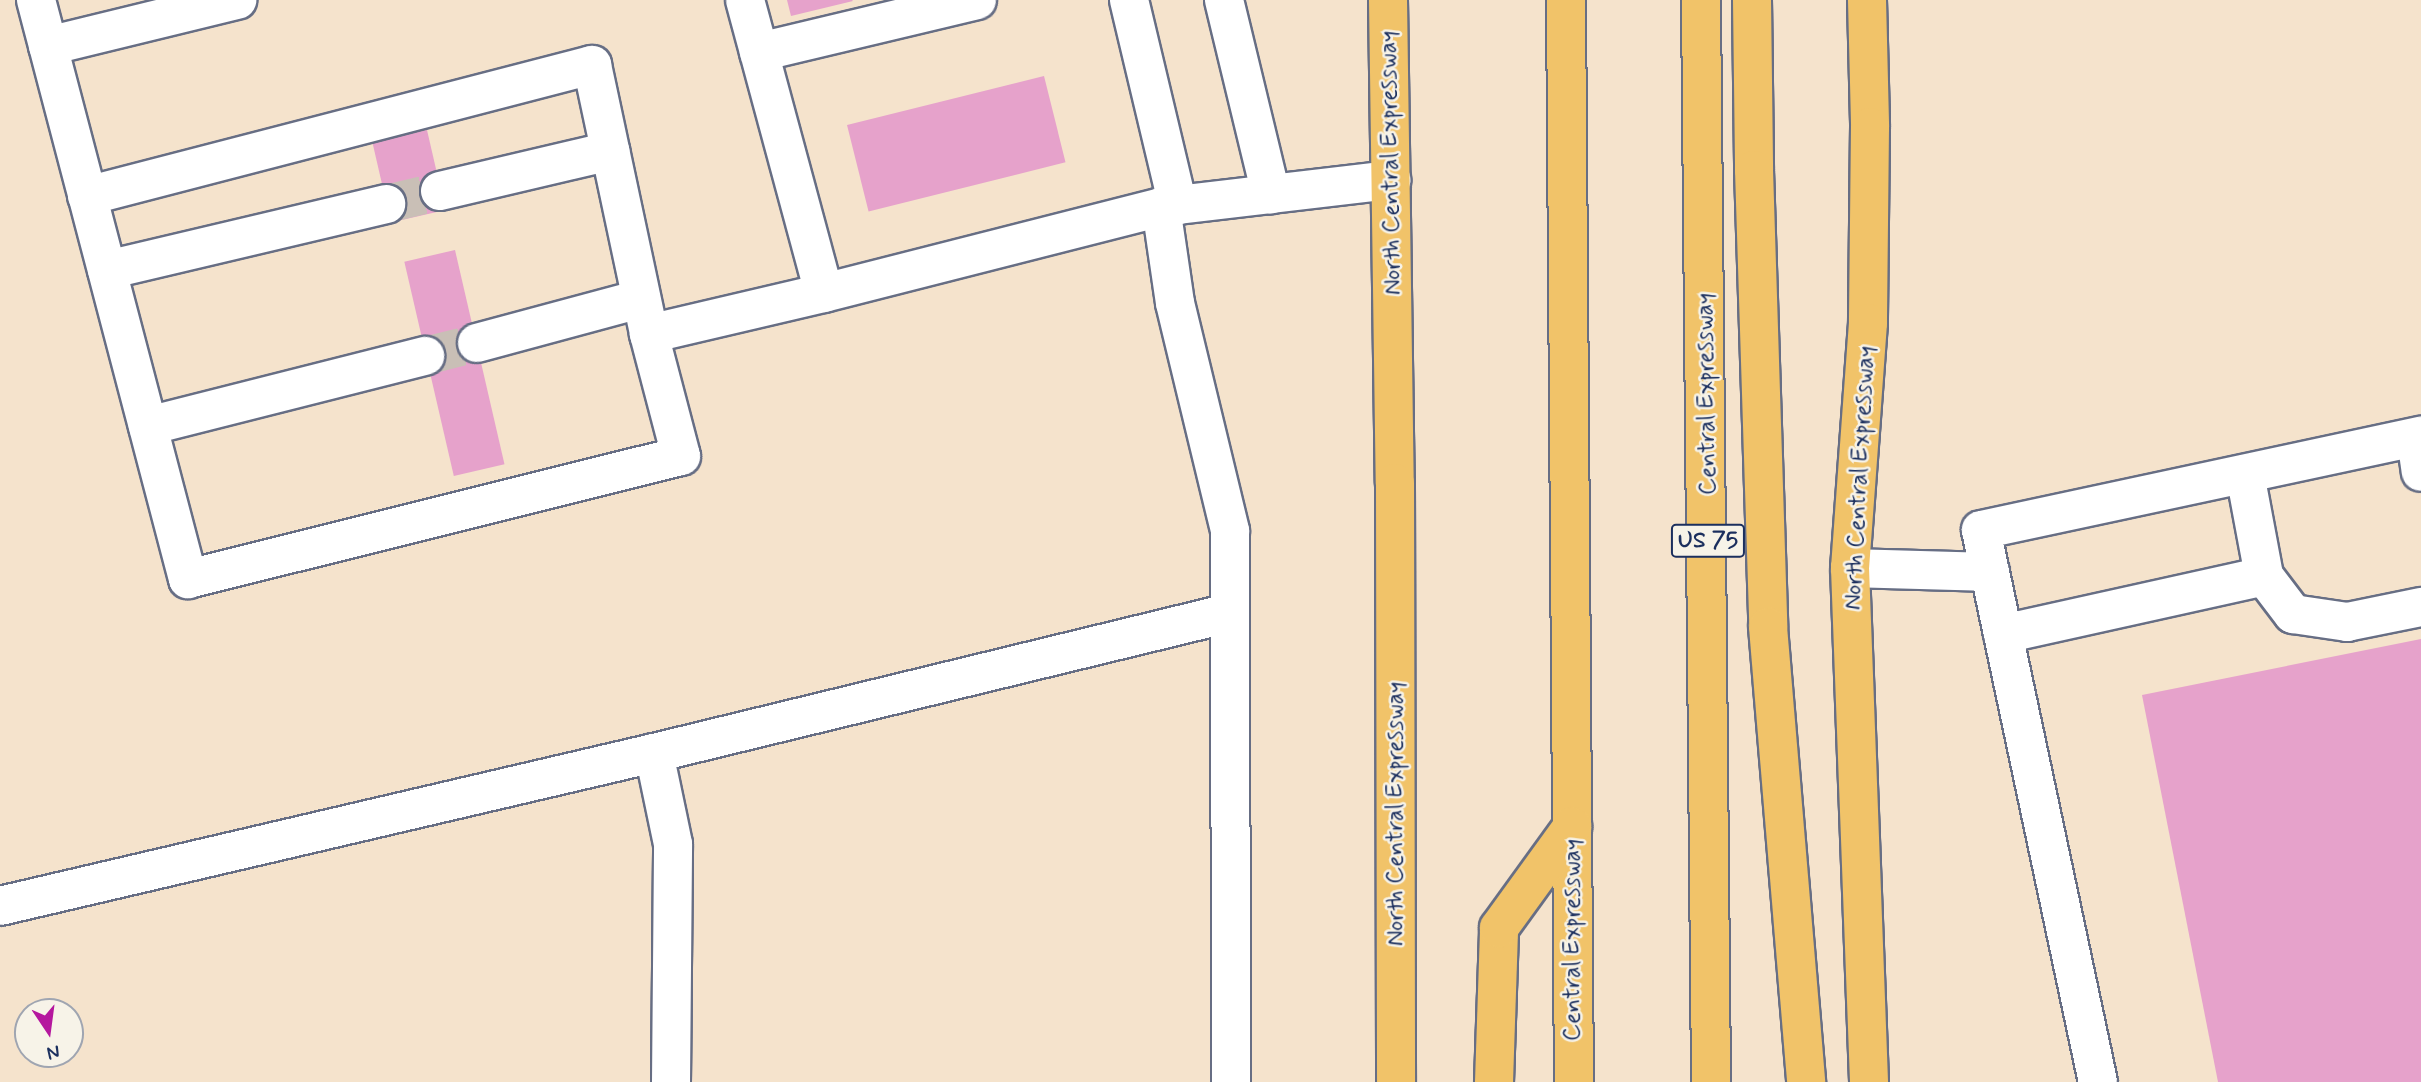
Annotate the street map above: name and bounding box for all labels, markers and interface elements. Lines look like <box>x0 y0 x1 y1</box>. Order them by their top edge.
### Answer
street label: North Central Expressway <box>1374 25 1408 301</box>
street label: Central Expressway <box>1691 287 1723 501</box>
street label: North Central Expressway <box>1838 340 1882 616</box>
road number: US 75 <box>1670 522 1746 561</box>
street label: North Central Expressway <box>1382 676 1410 952</box>
street label: Central Expressway <box>1559 833 1587 1047</box>
north arrow <box>14 998 84 1068</box>
text: N <box>44 1038 62 1066</box>

